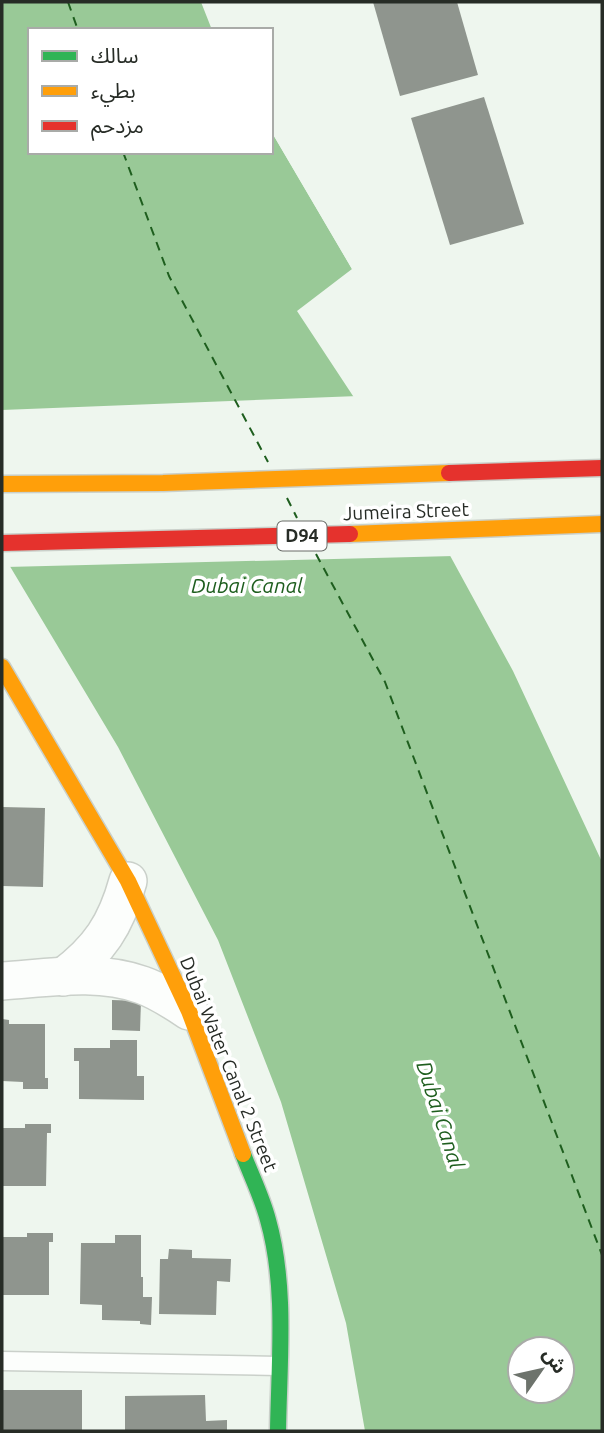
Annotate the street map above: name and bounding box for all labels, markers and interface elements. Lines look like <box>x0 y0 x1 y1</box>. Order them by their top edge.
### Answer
legend <box>28 28 273 154</box>
text: سالك <box>91 43 138 67</box>
text: بطيء <box>91 78 136 107</box>
text: مزدحم <box>91 113 144 141</box>
street label: Jumeira Street <box>343 498 470 524</box>
road number: D94 <box>278 522 326 550</box>
water label: Dubai Canal <box>191 573 303 597</box>
street label: Dubai Water Canal 2 Street <box>176 953 282 1175</box>
water label: Dubai Canal <box>412 1058 470 1172</box>
north arrow <box>506 1335 576 1405</box>
text: ش <box>539 1344 571 1377</box>

